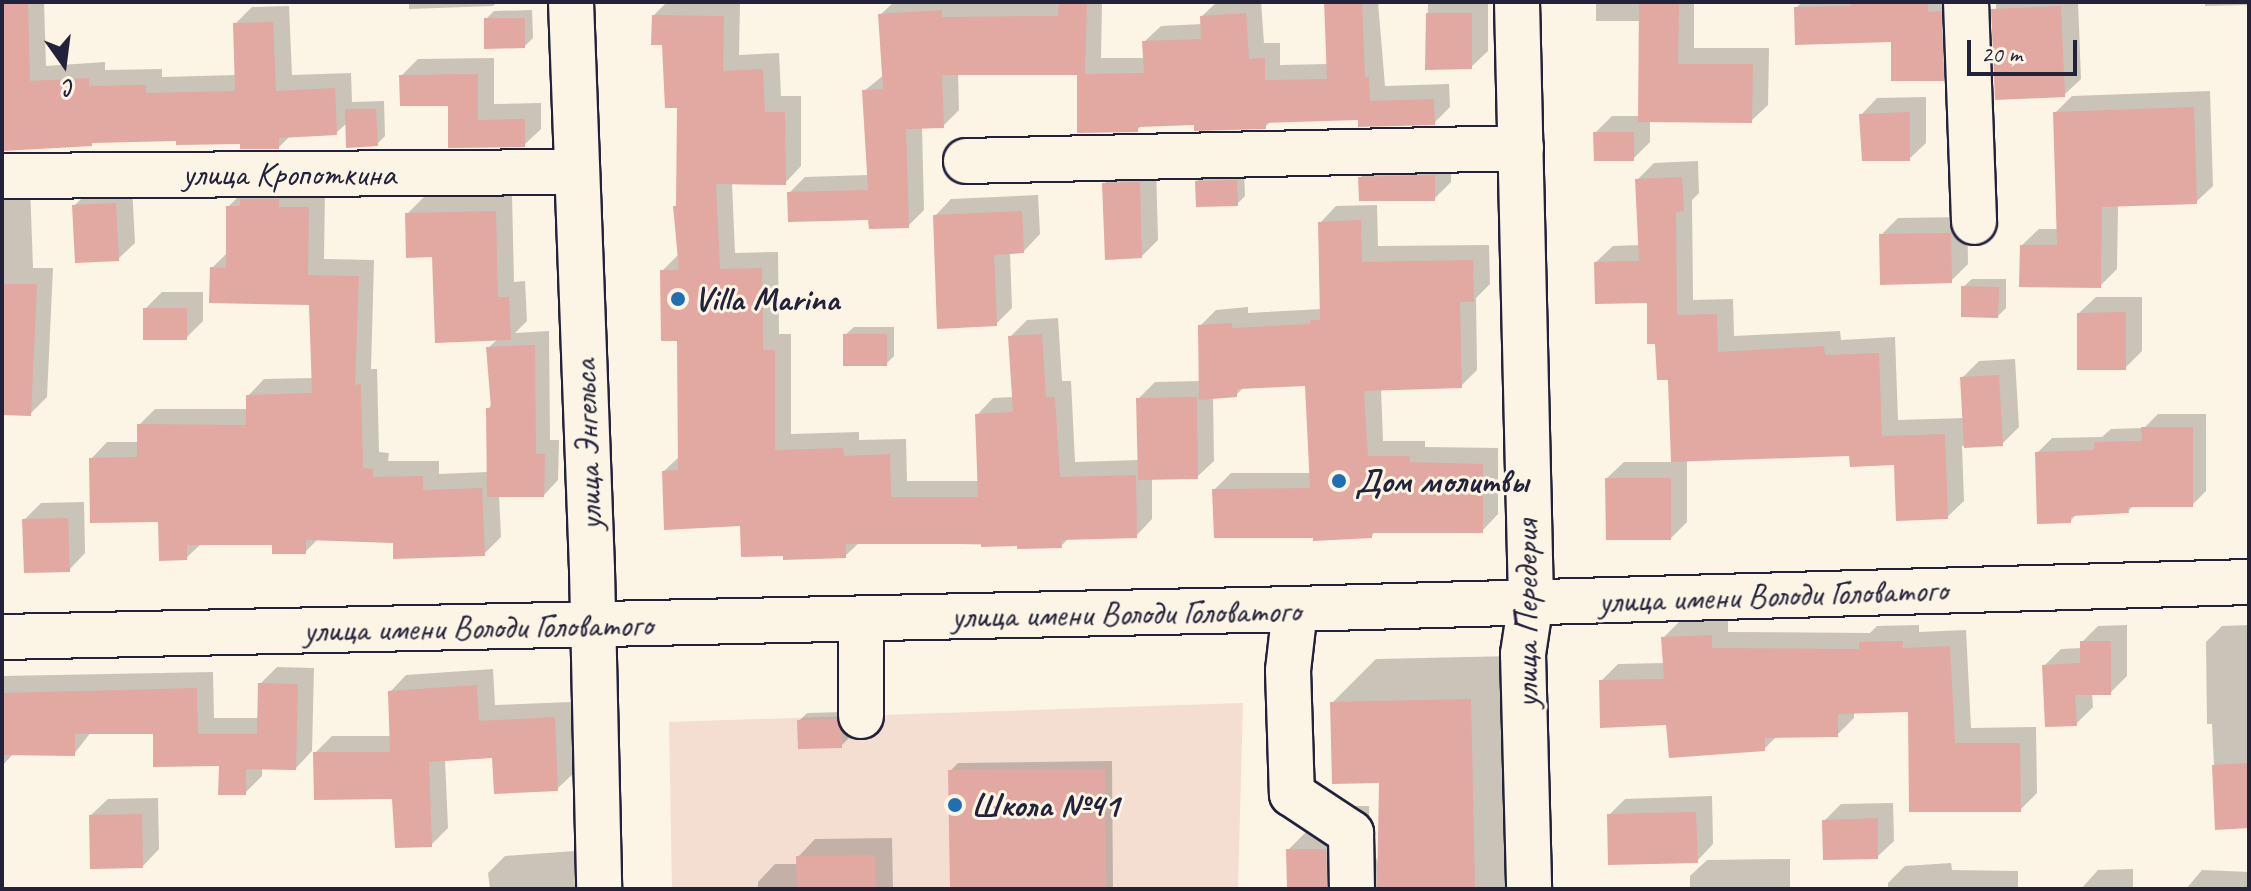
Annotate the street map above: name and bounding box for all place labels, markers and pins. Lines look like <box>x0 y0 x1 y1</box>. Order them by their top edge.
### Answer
place label: Villa Marina <box>694 279 840 319</box>
marker: Villa Marina <box>669 290 687 308</box>
place label: Дом молитвы <box>1355 461 1528 501</box>
marker: Дом молитвы <box>1330 472 1348 490</box>
place label: Школа №41 <box>971 785 1119 825</box>
marker: Школа №41 <box>946 796 964 814</box>

